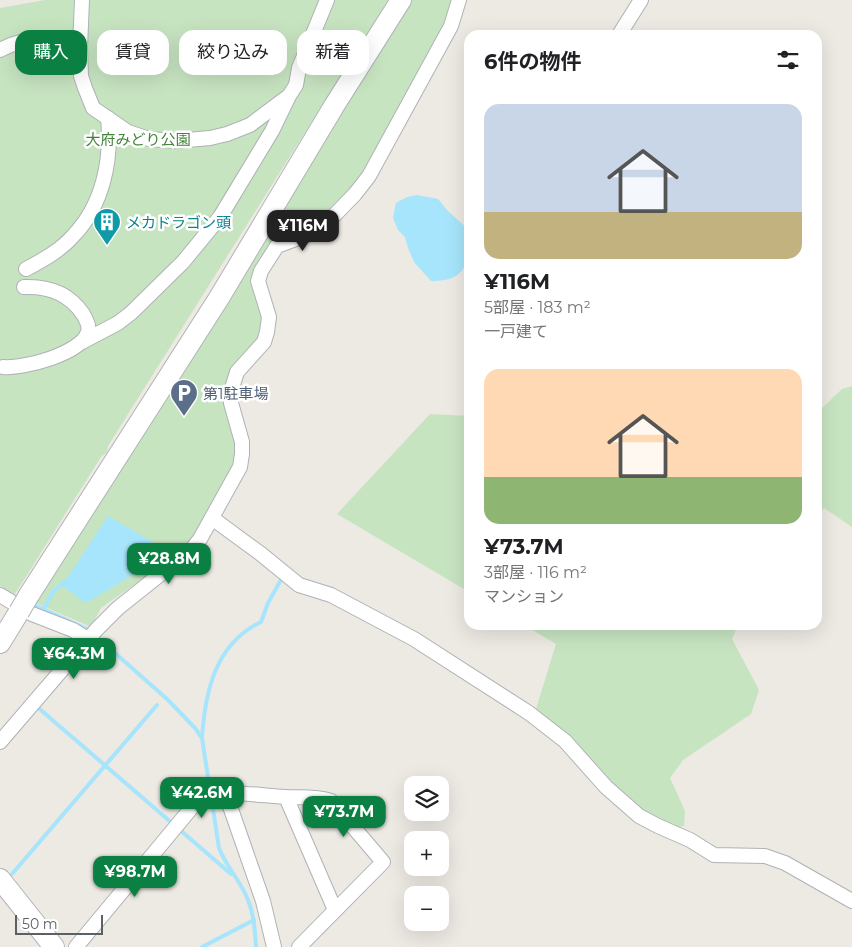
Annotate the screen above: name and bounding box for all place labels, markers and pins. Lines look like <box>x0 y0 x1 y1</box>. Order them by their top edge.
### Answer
building icon: メカドラゴン頭 <box>92 207 122 246</box>
pin: ¥116M <box>268 210 338 252</box>
place label: メカドラゴン頭 <box>126 213 231 232</box>
parking icon: 第1駐車場 <box>169 378 199 417</box>
place label: 第1駐車場 <box>203 384 268 403</box>
pin: ¥28.8M <box>128 542 210 585</box>
pin: ¥64.3M <box>33 638 115 680</box>
pin: ¥42.6M <box>161 776 243 819</box>
pin: ¥73.7M <box>303 796 385 838</box>
pin: ¥98.7M <box>94 856 176 898</box>

